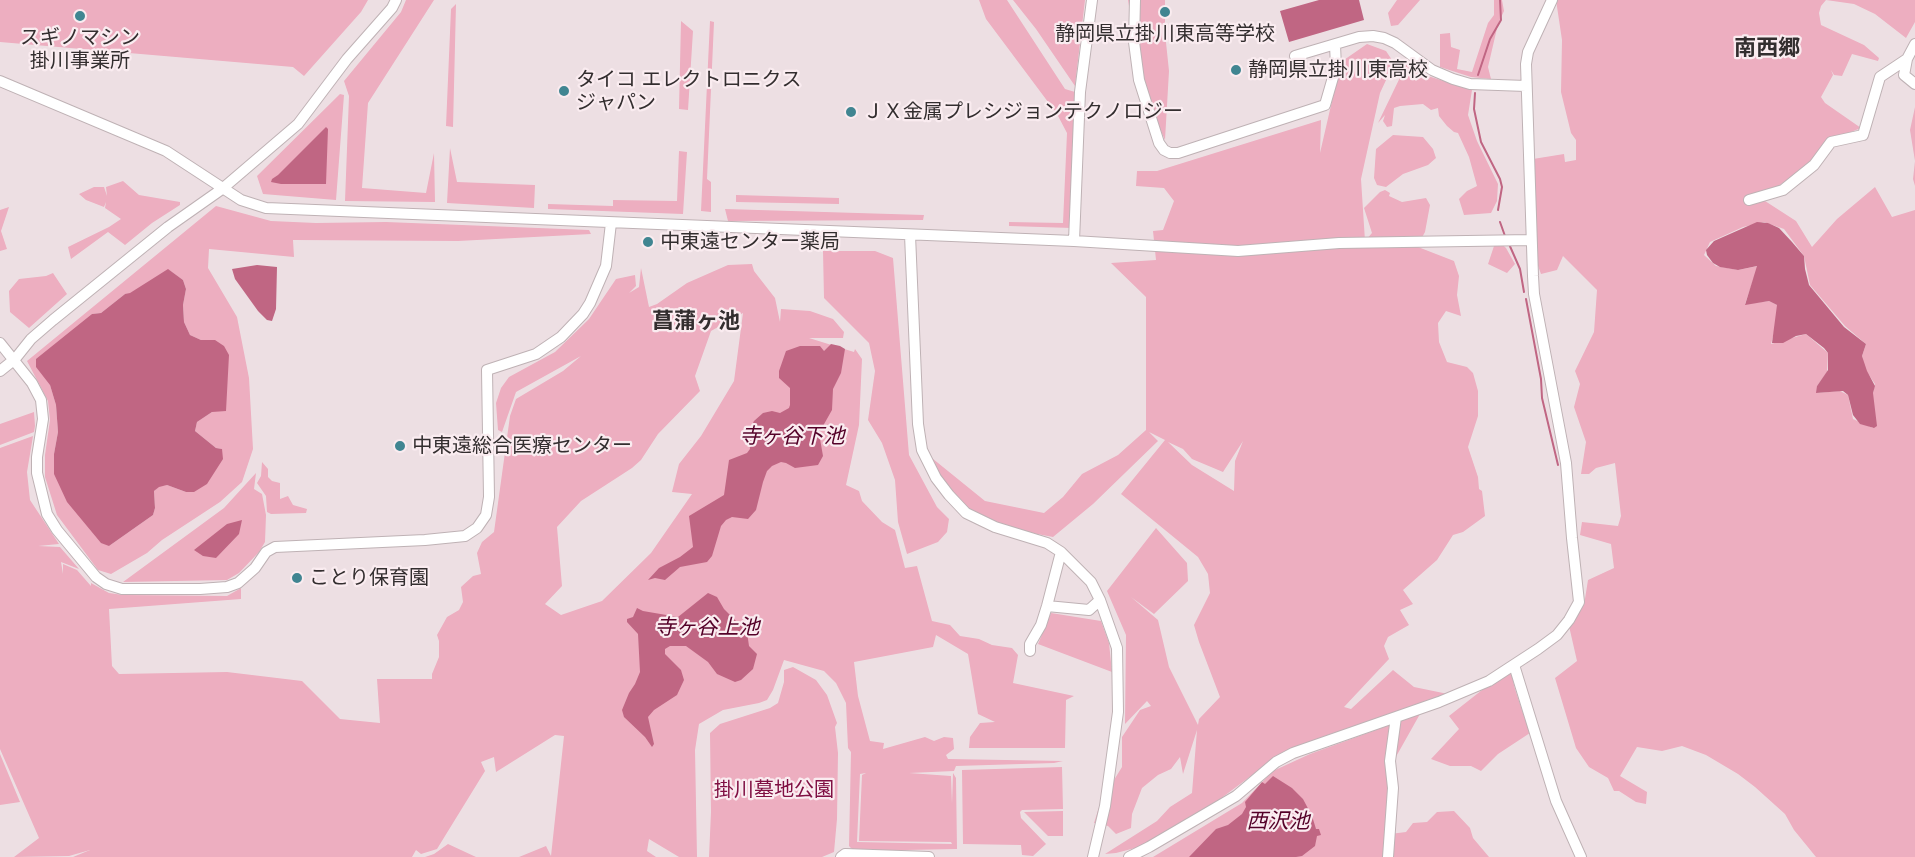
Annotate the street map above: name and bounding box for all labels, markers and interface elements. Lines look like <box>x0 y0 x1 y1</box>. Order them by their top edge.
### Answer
marker: 静岡県立掛川東高等学校 <box>1158 5 1172 19</box>
marker: スギノマシン 掛川事業所 <box>73 9 87 23</box>
place label: 静岡県立掛川東高等学校 <box>1055 22 1275 46</box>
place label: スギノマシン 掛川事業所 <box>20 26 140 73</box>
district label: 南西郷 <box>1734 35 1800 61</box>
place label: 静岡県立掛川東高校 <box>1248 58 1428 82</box>
marker: 静岡県立掛川東高校 <box>1229 63 1243 77</box>
place label: タイコ エレクトロニクス ジャパン <box>576 68 801 115</box>
marker: タイコ エレクトロニクス ジャパン <box>557 84 571 98</box>
place label: ＪＸ金属プレシジョンテクノロジー <box>863 100 1183 124</box>
marker: ＪＸ金属プレシジョンテクノロジー <box>844 105 858 119</box>
place label: 中東遠センター薬局 <box>660 230 840 254</box>
marker: 中東遠センター薬局 <box>641 235 655 249</box>
district label: 菖蒲ヶ池 <box>652 308 740 334</box>
water label: 寺ヶ谷下池 <box>740 424 844 450</box>
place label: 中東遠総合医療センター <box>412 434 632 458</box>
marker: 中東遠総合医療センター <box>393 439 407 453</box>
place label: ことり保育園 <box>309 566 429 590</box>
marker: ことり保育園 <box>290 571 304 585</box>
water label: 寺ヶ谷上池 <box>655 615 759 641</box>
park label: 掛川墓地公園 <box>714 778 834 802</box>
water label: 西沢池 <box>1247 809 1309 835</box>

